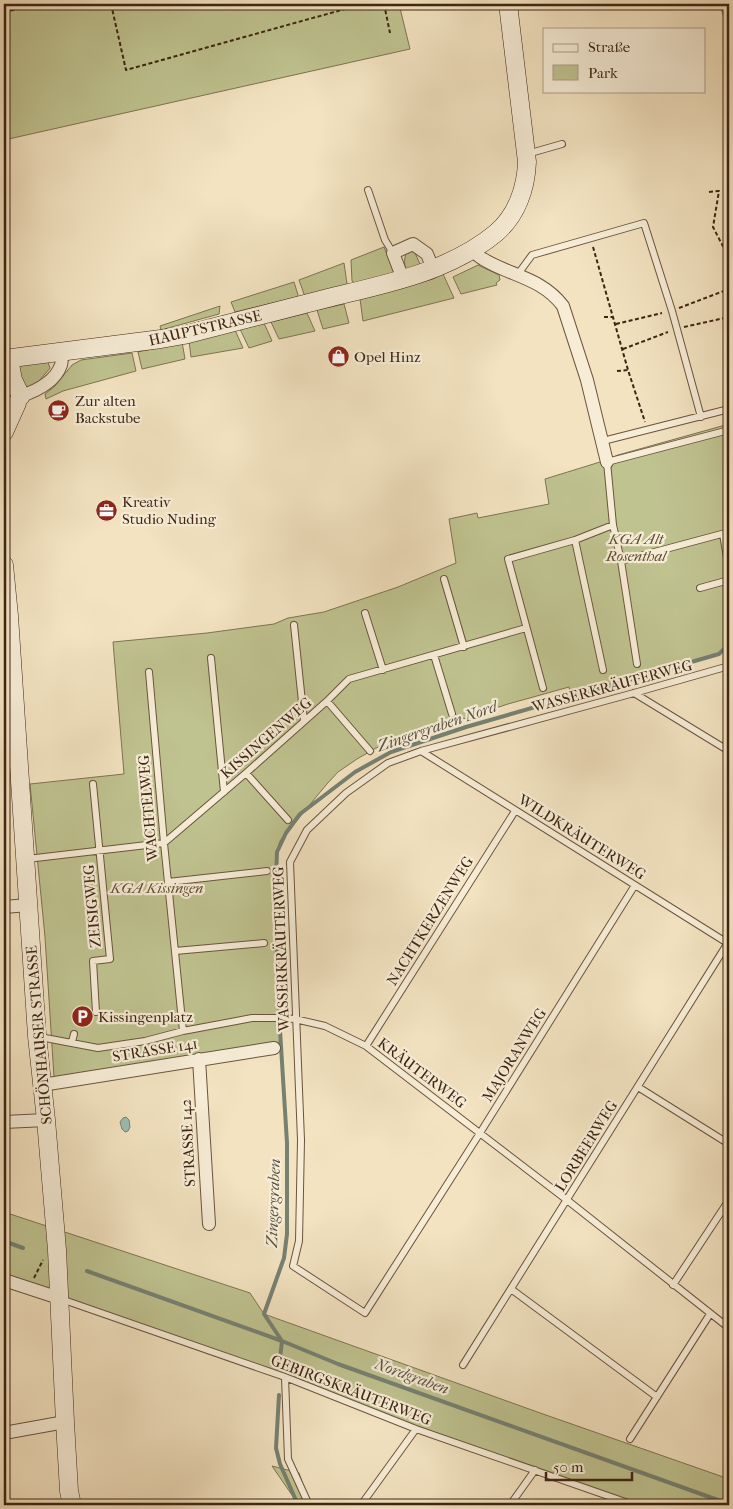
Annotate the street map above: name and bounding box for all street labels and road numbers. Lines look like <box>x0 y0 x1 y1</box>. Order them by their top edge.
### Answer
street label: HAUPTSTRASSE <box>147 306 263 350</box>
street label: WASSERKRÄUTERWEG <box>529 656 695 716</box>
street label: KISSINGENWEG <box>217 693 316 783</box>
street label: WACHTELWEG <box>134 754 162 863</box>
street label: WILDKRÄUTERWEG <box>514 790 650 884</box>
street label: NACHTKERZENWEG <box>383 853 477 989</box>
street label: ZEISIGWEG <box>79 863 105 948</box>
street label: WASSERKRÄUTERWEG <box>269 866 293 1033</box>
street label: SCHÖNHAUSER STRASSE <box>22 945 56 1125</box>
street label: MAJORANWEG <box>478 1005 550 1105</box>
street label: STRASSE 141 <box>111 1034 199 1066</box>
street label: KRÄUTERWEG <box>374 1034 470 1112</box>
street label: LORBEERWEG <box>551 1097 621 1195</box>
street label: STRASSE 142 <box>177 1098 199 1188</box>
street label: GEBIRGSKRÄUTERWEG <box>268 1351 434 1429</box>

